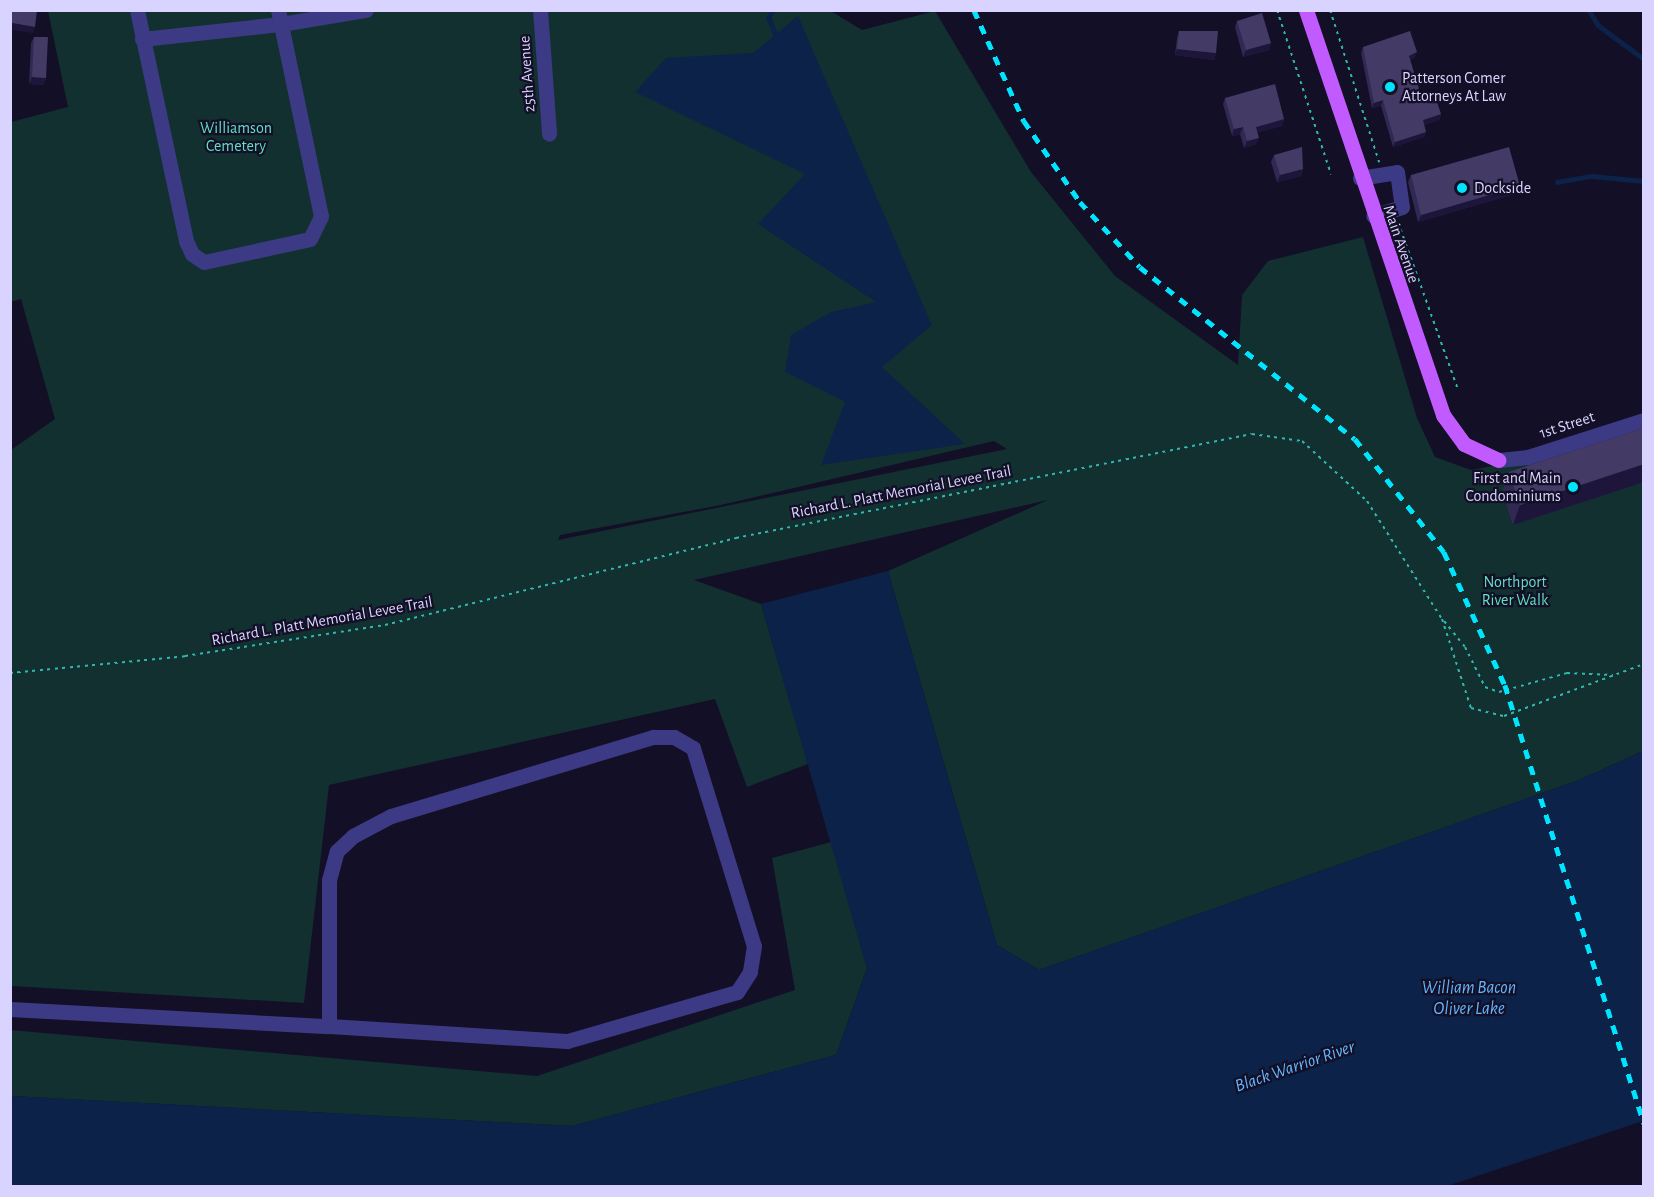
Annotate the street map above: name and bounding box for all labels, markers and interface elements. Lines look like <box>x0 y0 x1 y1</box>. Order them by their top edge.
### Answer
street label: 25th Avenue <box>515 35 539 113</box>
place label: Patterson Comer Attorneys At Law <box>1402 68 1506 106</box>
marker: Patterson Comer Attorneys At Law <box>1383 80 1397 94</box>
park label: Williamson Cemetery <box>200 118 272 156</box>
place label: Dockside <box>1474 178 1531 198</box>
marker: Dockside <box>1455 181 1469 195</box>
street label: Main Avenue <box>1379 202 1423 286</box>
street label: 1st Street <box>1537 407 1597 443</box>
street label: Richard L. Platt Memorial Levee Trail <box>789 461 1013 523</box>
place label: First and Main Condominiums <box>1466 468 1561 506</box>
marker: First and Main Condominiums <box>1566 480 1580 494</box>
park label: Northport River Walk <box>1482 572 1548 610</box>
street label: Richard L. Platt Memorial Levee Trail <box>210 592 434 650</box>
water label: William Bacon Oliver Lake <box>1422 978 1516 1020</box>
water label: Black Warrior River <box>1232 1036 1358 1098</box>

